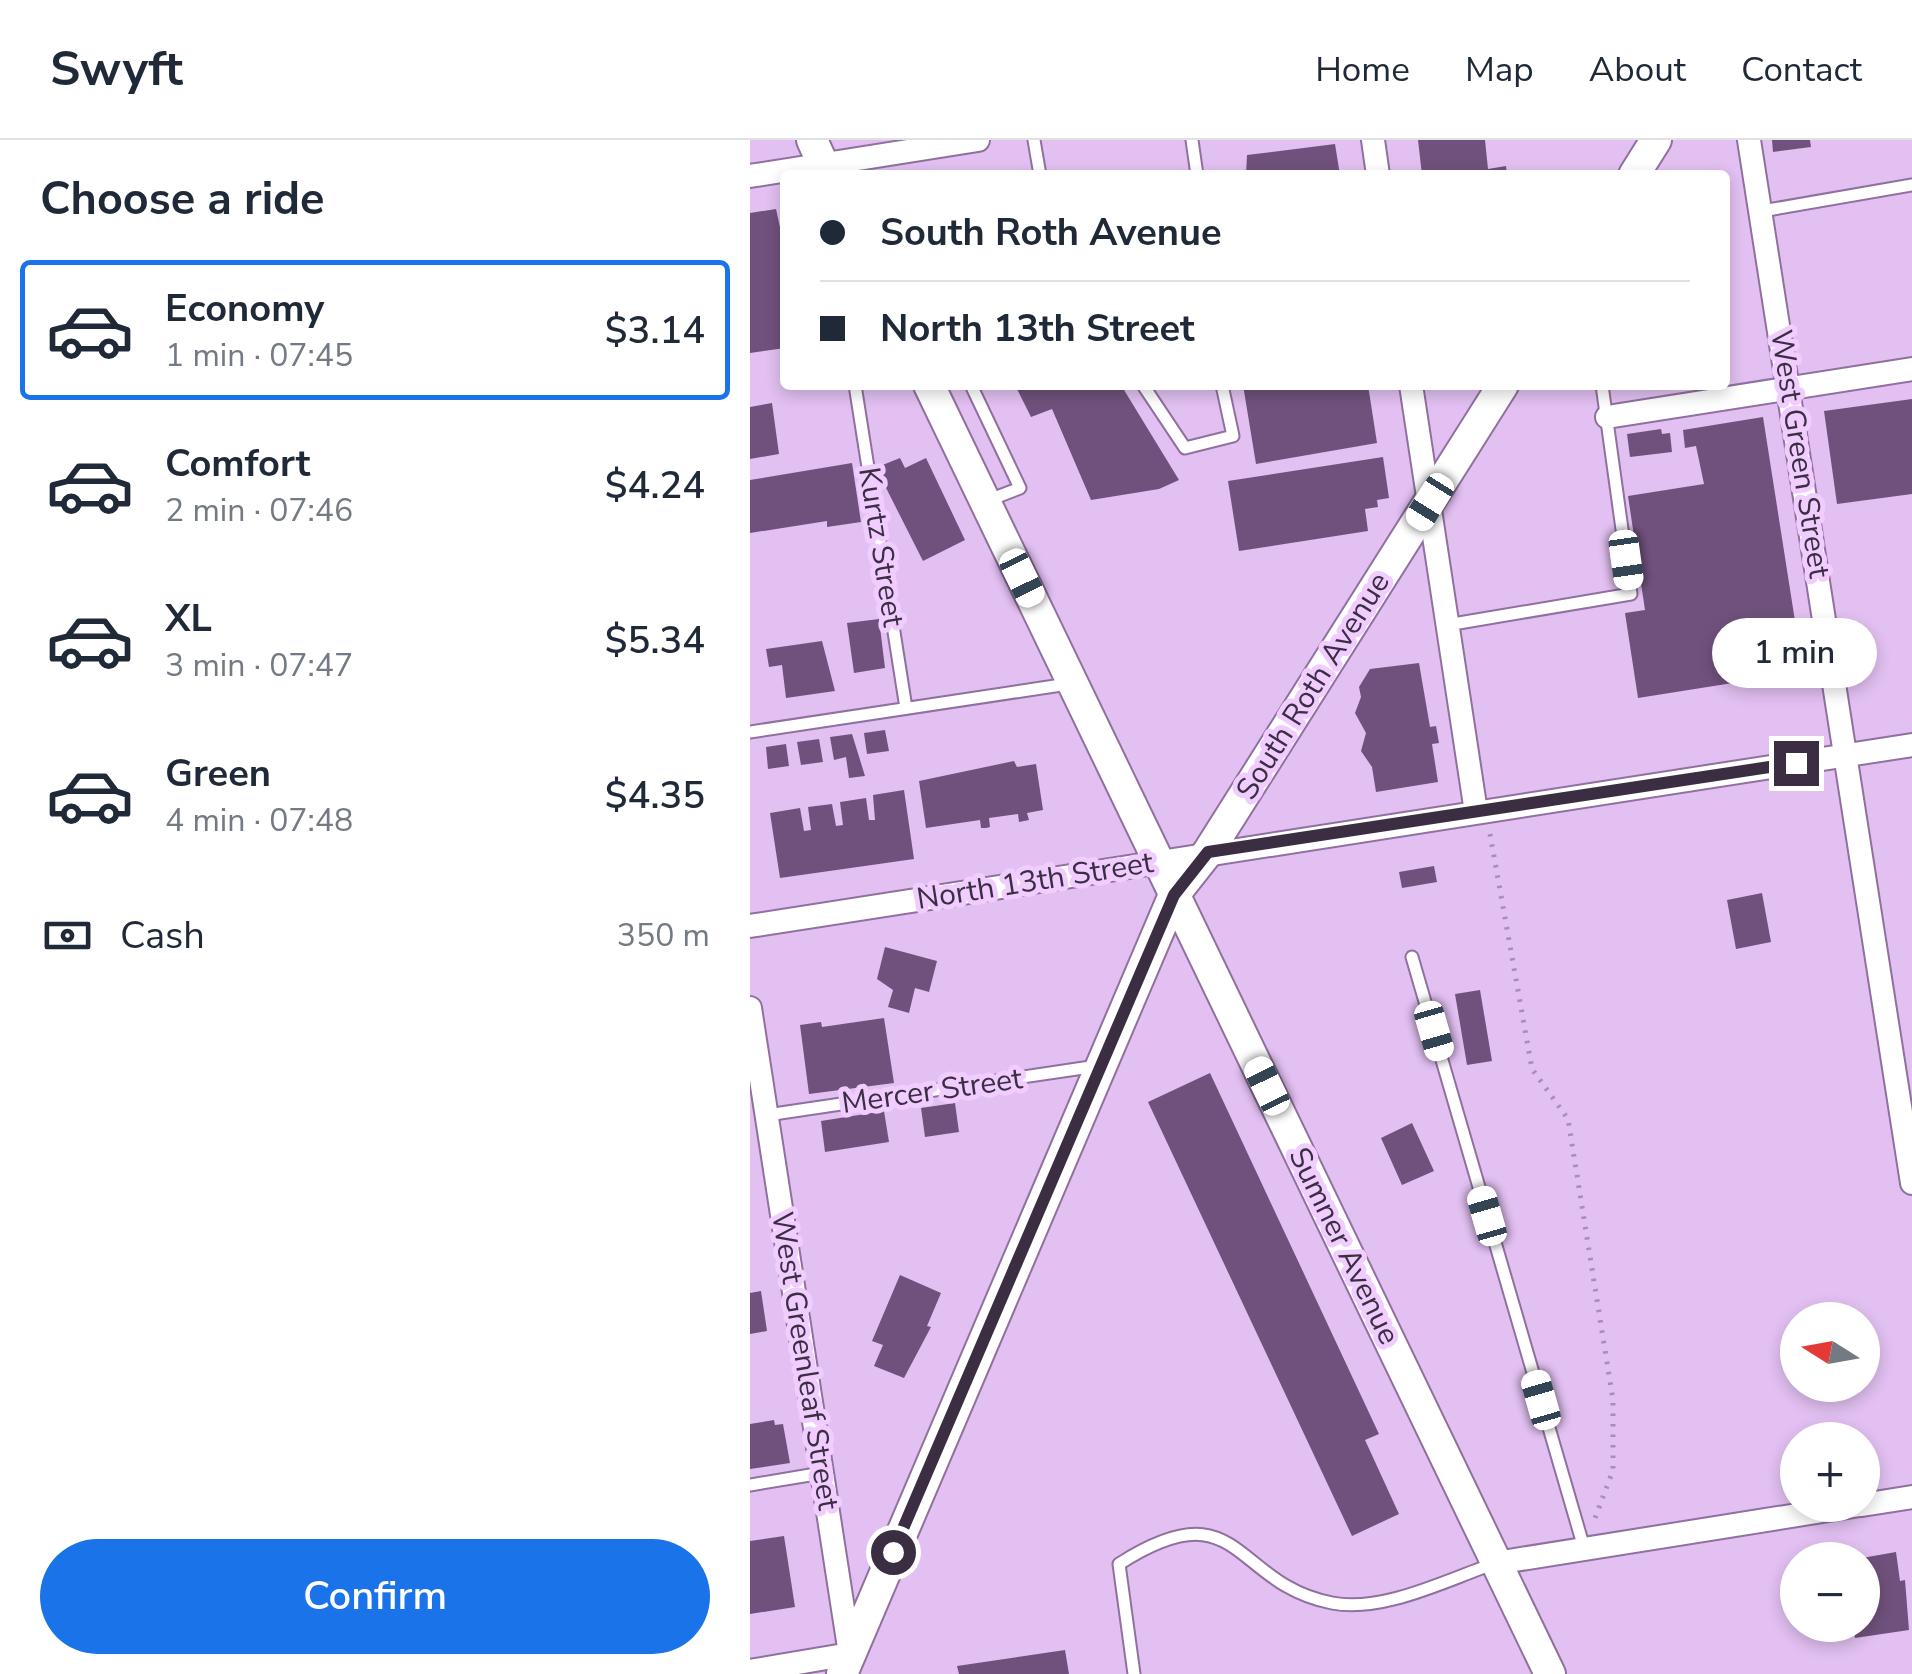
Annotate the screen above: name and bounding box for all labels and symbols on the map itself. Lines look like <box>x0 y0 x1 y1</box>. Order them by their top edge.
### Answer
street label: West Green Street <box>1760 327 1840 581</box>
street label: Kurtz Street <box>848 464 914 630</box>
car <box>1401 469 1459 535</box>
car <box>1607 528 1645 592</box>
car <box>995 544 1049 612</box>
street label: South Roth Avenue <box>1227 565 1399 807</box>
callout: 1 min <box>1714 618 1878 688</box>
route end <box>1774 741 1819 786</box>
street label: North 13th Street <box>914 842 1157 920</box>
car <box>1411 998 1457 1064</box>
car <box>1240 1052 1294 1120</box>
street label: Mercer Street <box>839 1058 1025 1124</box>
street label: Sumner Avenue <box>1279 1141 1409 1351</box>
car <box>1464 1183 1510 1249</box>
street label: West Greenleaf Street <box>761 1209 849 1513</box>
north arrow <box>1780 1302 1880 1402</box>
car <box>1518 1367 1564 1433</box>
route start <box>871 1530 916 1575</box>

